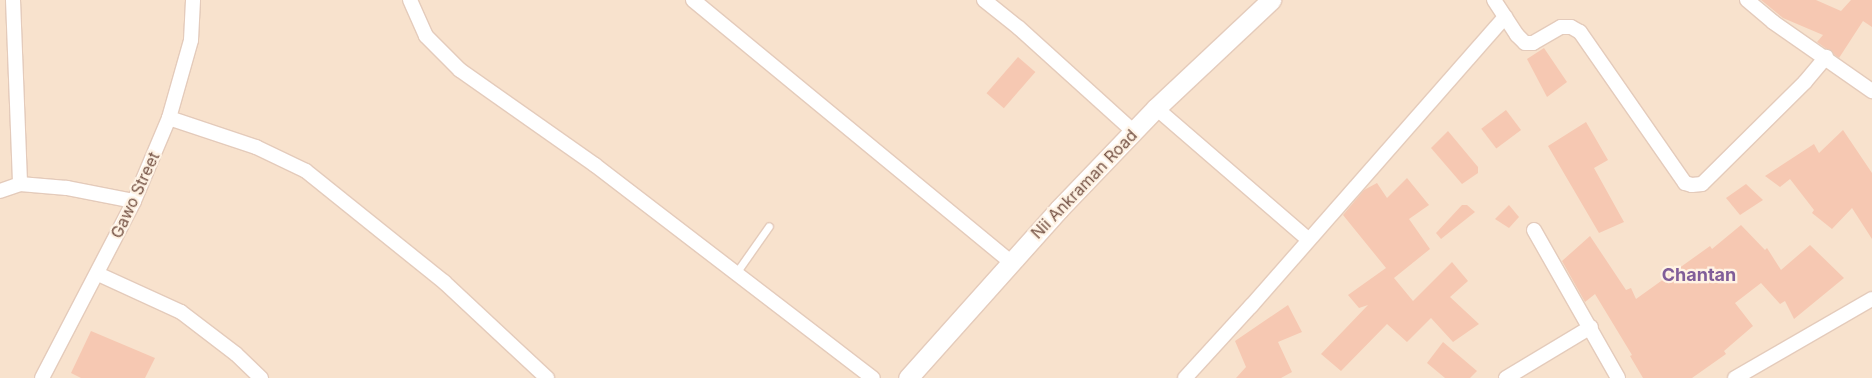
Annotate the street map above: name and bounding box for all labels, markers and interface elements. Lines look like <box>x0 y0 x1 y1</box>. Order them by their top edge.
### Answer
street label: Nii Ankraman Road <box>1027 125 1141 243</box>
street label: Gawo Street <box>107 149 163 241</box>
district label: Chantan <box>1662 264 1736 286</box>

